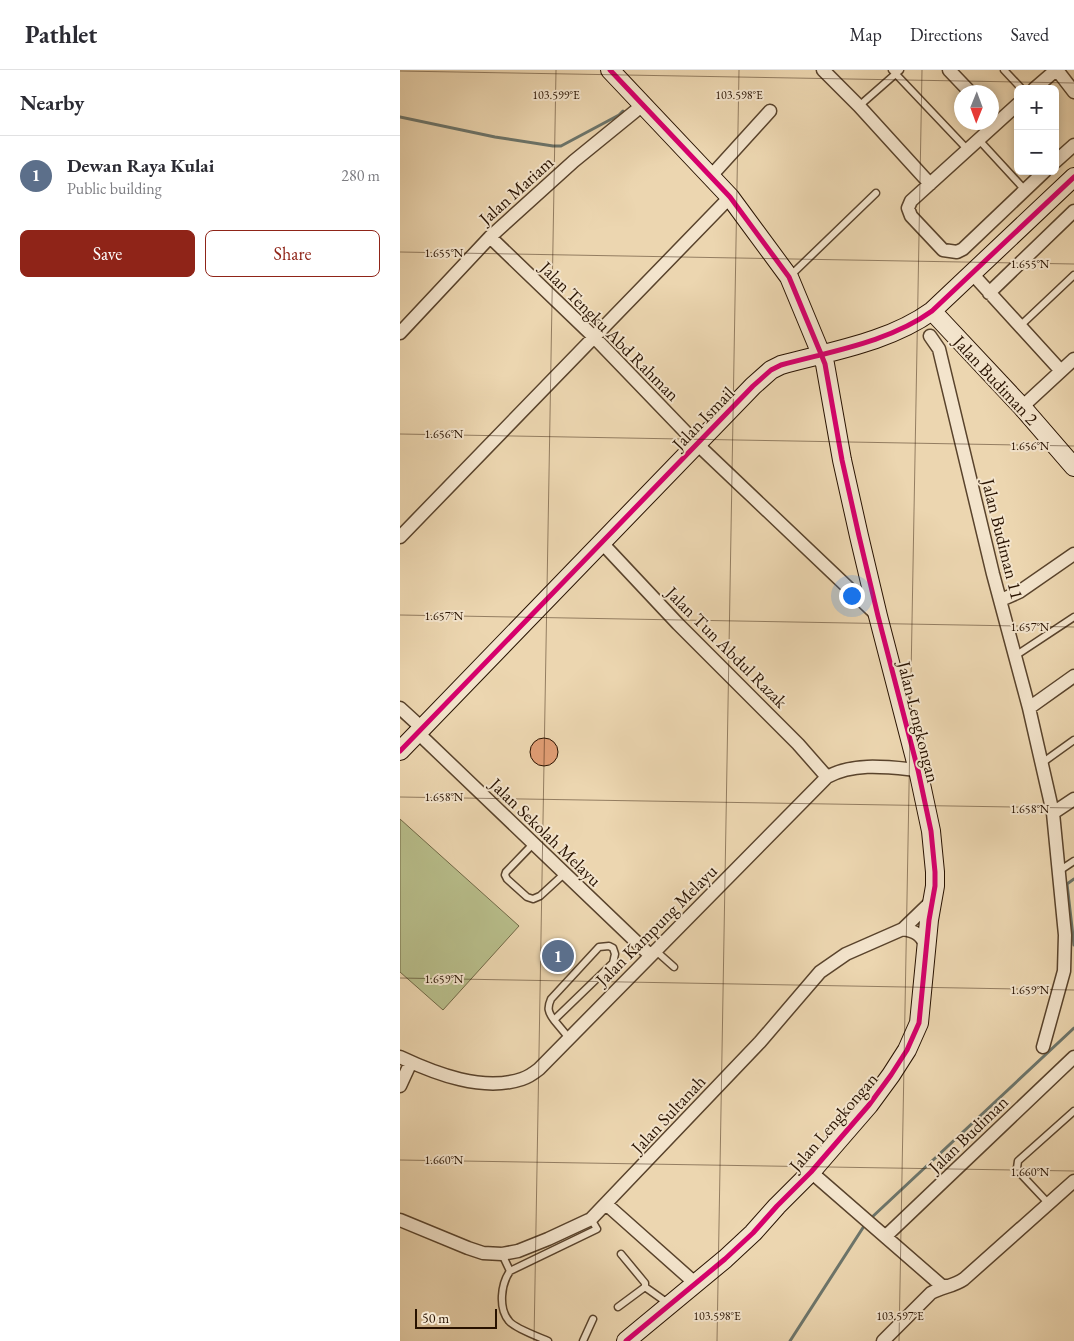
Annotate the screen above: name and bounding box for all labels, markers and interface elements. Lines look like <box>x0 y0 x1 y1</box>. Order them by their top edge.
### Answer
text: Pathlet <box>25 19 97 50</box>
text: Map <box>850 23 882 46</box>
text: Directions <box>910 23 982 46</box>
text: Saved <box>1010 23 1049 46</box>
north arrow <box>954 85 999 130</box>
map controls <box>1014 85 1059 175</box>
button: + <box>1014 85 1059 130</box>
text: 103.599°E <box>532 87 580 103</box>
text: 103.598°E <box>715 87 763 103</box>
text: Nearby <box>20 89 84 116</box>
button: − <box>1014 130 1059 175</box>
street label: Jalan Mariam <box>472 150 558 231</box>
text: Dewan Raya Kulai <box>67 153 214 178</box>
text: 1 <box>32 165 40 186</box>
text: 280 m <box>341 165 380 186</box>
text: Public building <box>67 178 162 199</box>
button: Save <box>20 230 195 277</box>
button: Share <box>205 230 380 277</box>
text: 1.655°N <box>425 245 464 261</box>
street label: Jalan Tengku Abd Rahman <box>534 255 685 406</box>
text: 1.655°N <box>1011 256 1050 272</box>
street label: Jalan Budiman 2 <box>947 329 1044 430</box>
street label: Jalan Ismail <box>666 381 739 456</box>
text: 1.656°N <box>425 426 464 442</box>
text: 1.656°N <box>1011 438 1050 454</box>
street label: Jalan Budiman 11 <box>976 475 1029 601</box>
street label: Jalan Tun Abdul Razak <box>660 580 793 713</box>
your location <box>839 583 865 609</box>
text: 1.657°N <box>425 608 464 624</box>
text: 1.657°N <box>1011 619 1050 635</box>
street label: Jalan Lengkongan <box>892 657 945 785</box>
street label: Jalan Sekolah Melayu <box>484 772 607 891</box>
text: 1.658°N <box>425 789 464 805</box>
text: 1.658°N <box>1011 801 1050 817</box>
street label: Jalan Kampung Melayu <box>589 859 722 992</box>
pin: 1 <box>542 937 574 975</box>
text: 1.659°N <box>425 971 464 987</box>
text: 1.659°N <box>1011 982 1050 998</box>
street label: Jalan Lengkongan <box>782 1067 883 1178</box>
street label: Jalan Sultanah <box>625 1070 710 1159</box>
street label: Jalan Budiman <box>922 1090 1013 1179</box>
text: 1.660°N <box>425 1152 464 1168</box>
text: 1.660°N <box>1011 1164 1050 1180</box>
scale bar <box>415 1306 498 1329</box>
text: 103.598°E <box>693 1308 741 1324</box>
text: 103.597°E <box>876 1308 924 1324</box>
text: 50 m <box>422 1309 449 1327</box>

